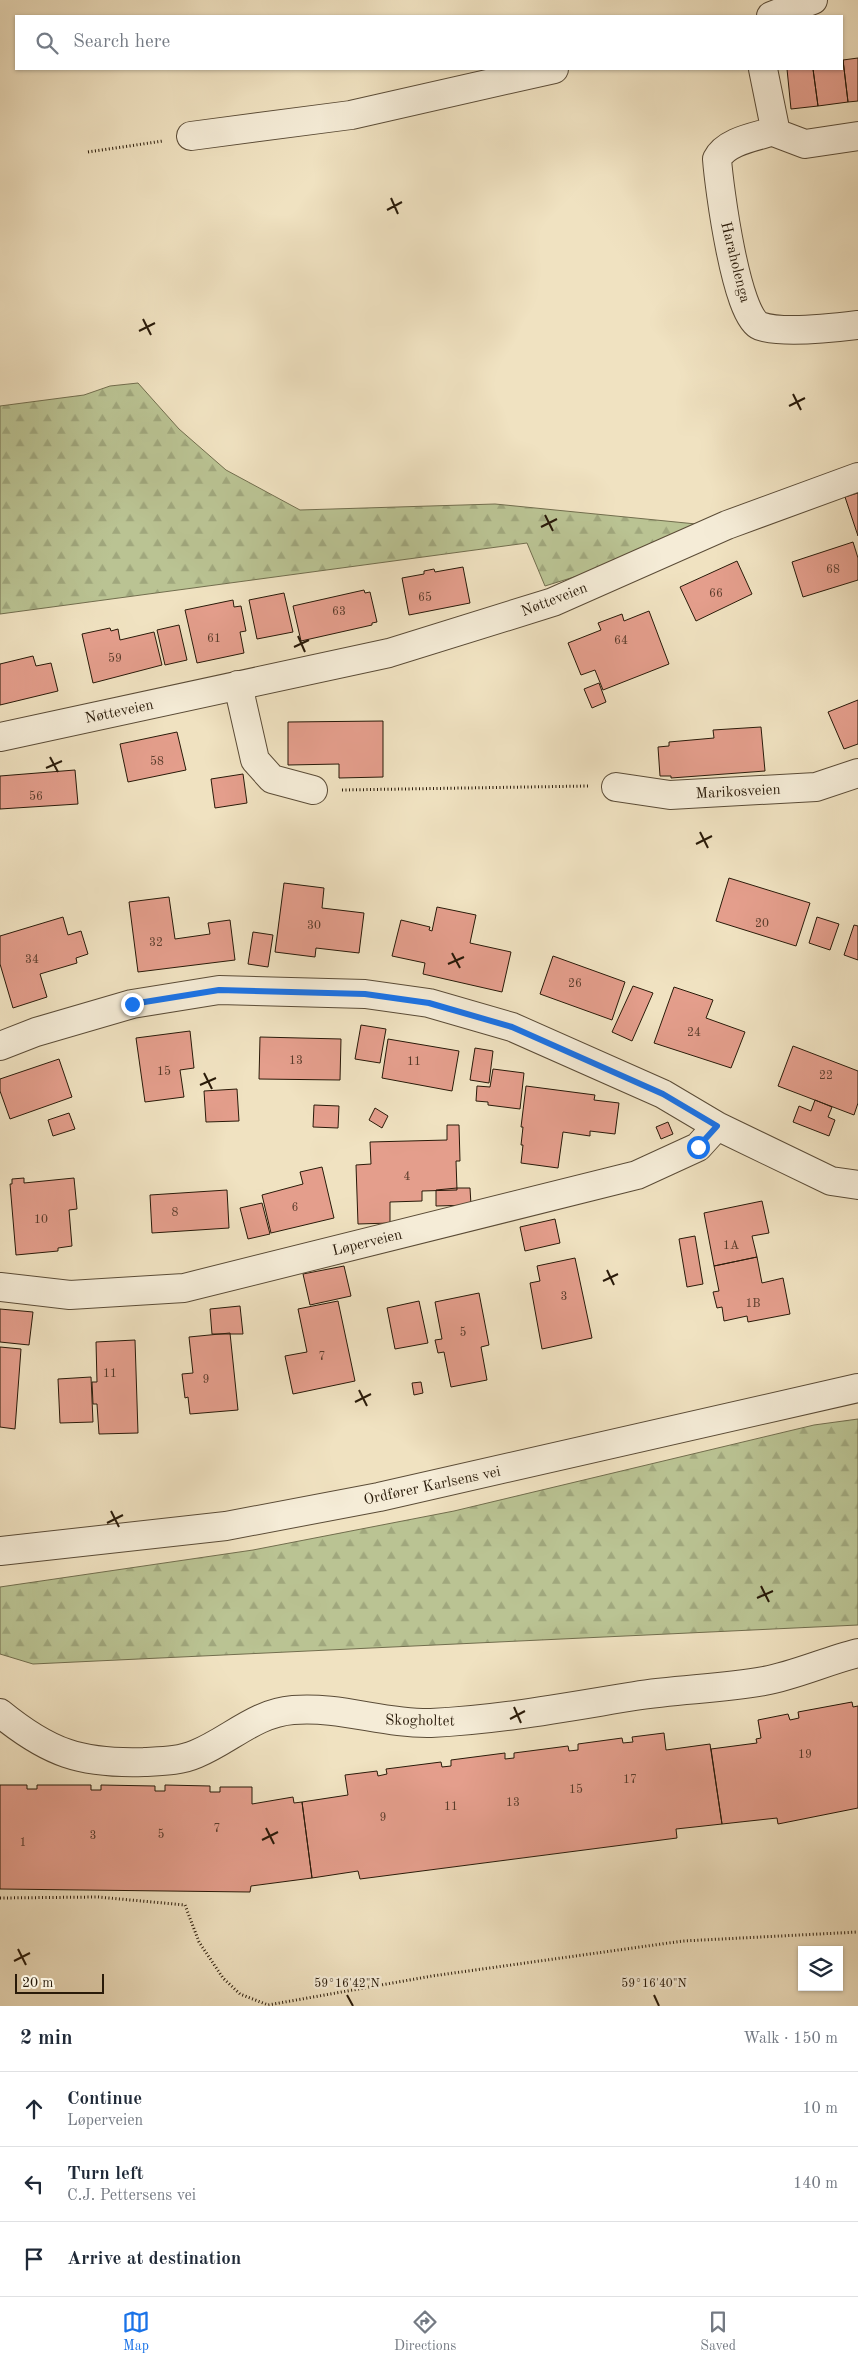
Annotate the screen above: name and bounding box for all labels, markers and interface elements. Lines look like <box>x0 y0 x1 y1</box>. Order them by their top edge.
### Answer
search box <box>15 15 843 70</box>
icon: search <box>33 29 61 57</box>
text: Search here <box>73 33 170 52</box>
street label: Haraholenga <box>717 220 752 305</box>
house number: 68 <box>826 564 840 576</box>
street label: Nøtteveien <box>519 581 590 620</box>
house number: 66 <box>709 588 723 600</box>
house number: 65 <box>418 591 432 604</box>
house number: 63 <box>332 606 346 618</box>
house number: 61 <box>207 633 221 645</box>
house number: 64 <box>614 635 628 647</box>
house number: 59 <box>108 652 122 665</box>
street label: Nøtteveien <box>84 698 155 727</box>
house number: 58 <box>150 755 164 768</box>
street label: Marikosveien <box>695 783 781 802</box>
house number: 56 <box>29 790 43 803</box>
house number: 20 <box>755 918 769 930</box>
house number: 30 <box>307 920 321 932</box>
house number: 32 <box>149 937 163 949</box>
house number: 34 <box>25 954 39 966</box>
house number: 26 <box>568 978 582 990</box>
route end <box>121 993 144 1016</box>
house number: 24 <box>687 1027 701 1039</box>
house number: 13 <box>289 1055 303 1067</box>
house number: 11 <box>407 1056 421 1068</box>
house number: 15 <box>157 1065 171 1078</box>
house number: 22 <box>819 1070 833 1082</box>
route start <box>687 1136 710 1159</box>
house number: 4 <box>404 1171 411 1183</box>
house number: 6 <box>292 1202 299 1214</box>
house number: 8 <box>172 1207 179 1219</box>
house number: 10 <box>34 1214 48 1226</box>
street label: Løperveien <box>331 1228 404 1259</box>
house number: 1A <box>723 1240 739 1252</box>
house number: 3 <box>561 1291 567 1303</box>
house number: 1B <box>745 1298 761 1310</box>
house number: 5 <box>460 1326 467 1339</box>
house number: 7 <box>319 1351 325 1363</box>
house number: 11 <box>103 1368 117 1380</box>
house number: 9 <box>203 1374 209 1386</box>
street label: Ordfører Karlsens vei <box>362 1465 502 1508</box>
street label: Skogholtet <box>385 1713 455 1730</box>
house number: 19 <box>798 1749 812 1761</box>
house number: 17 <box>623 1774 637 1786</box>
house number: 15 <box>569 1783 583 1796</box>
house number: 13 <box>506 1797 520 1809</box>
house number: 11 <box>444 1801 458 1813</box>
house number: 9 <box>380 1812 386 1824</box>
house number: 7 <box>214 1823 220 1835</box>
house number: 5 <box>158 1828 165 1841</box>
house number: 3 <box>90 1830 96 1842</box>
house number: 1 <box>20 1837 26 1849</box>
map controls <box>798 1946 843 1991</box>
button: layers <box>798 1946 843 1991</box>
scale bar <box>15 1971 104 1994</box>
text: 20 m <box>22 1976 53 1990</box>
text: 59°16'42"N <box>314 1977 380 1990</box>
text: 59°16'40"N <box>621 1977 687 1990</box>
text: 2 min <box>20 2028 73 2049</box>
text: Walk · 150 m <box>743 2031 838 2047</box>
text: Continue <box>67 2090 142 2109</box>
icon: ahead <box>20 2095 48 2123</box>
text: 10 m <box>802 2101 838 2117</box>
text: Løperveien <box>67 2113 143 2129</box>
text: Turn left <box>67 2165 144 2184</box>
icon: left <box>20 2170 48 2198</box>
text: 140 m <box>793 2176 838 2192</box>
text: C.J. Pettersens vei <box>67 2188 196 2204</box>
icon: arrive <box>20 2245 48 2273</box>
text: Arrive at destination <box>67 2250 241 2269</box>
tab: Map <box>122 2308 150 2355</box>
tab: Directions <box>394 2308 456 2355</box>
tab: Saved <box>700 2308 736 2355</box>

